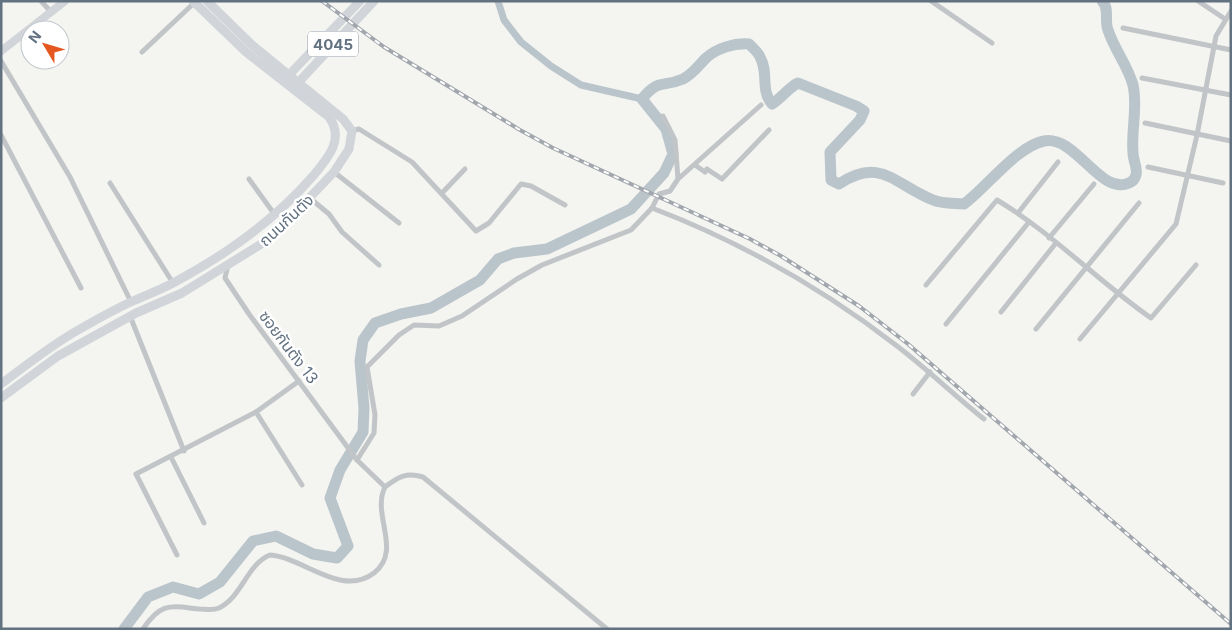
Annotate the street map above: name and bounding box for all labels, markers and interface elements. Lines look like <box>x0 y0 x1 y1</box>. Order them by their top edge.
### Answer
north arrow <box>20 20 70 70</box>
text: N <box>24 27 44 46</box>
road number: 4045 <box>308 32 358 56</box>
street label: ถนนกันตัง <box>255 190 317 250</box>
street label: ซอยกันตัง 13 <box>255 306 323 388</box>

